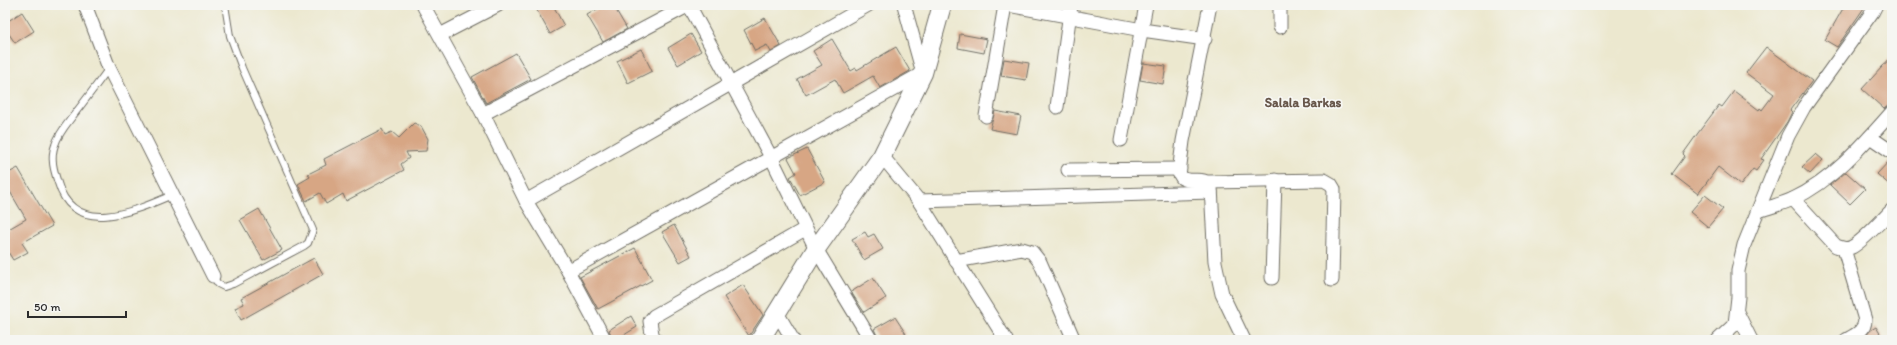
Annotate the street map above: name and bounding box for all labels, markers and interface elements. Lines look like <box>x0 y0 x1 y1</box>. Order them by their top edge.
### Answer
district label: Salala Barkas <box>1265 95 1342 110</box>
scale bar <box>28 293 126 319</box>
text: 50 m <box>34 300 60 314</box>

